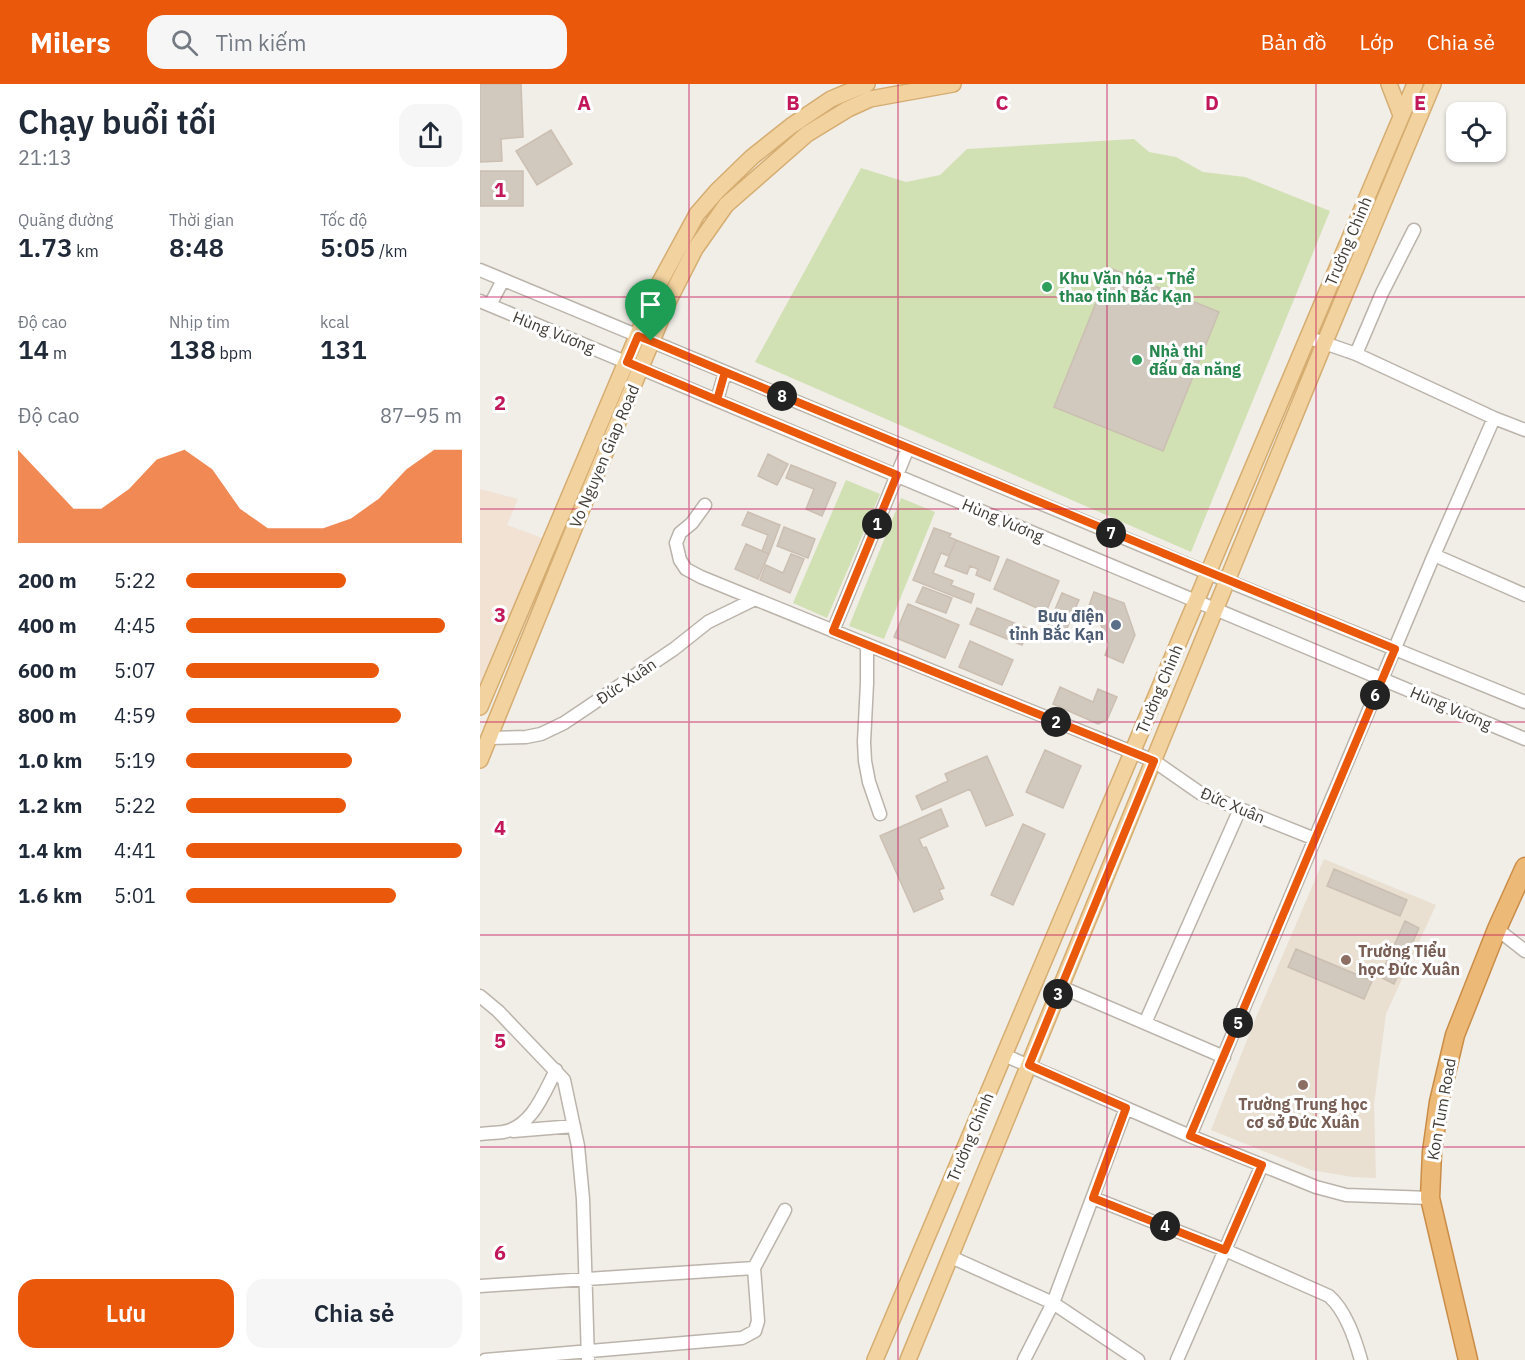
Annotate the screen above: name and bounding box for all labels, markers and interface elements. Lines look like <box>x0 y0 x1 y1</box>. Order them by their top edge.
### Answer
search box <box>147 15 567 69</box>
text: Milers <box>30 24 111 61</box>
icon: search <box>168 26 201 59</box>
text: Tìm kiếm <box>216 28 306 57</box>
text: Bản đồ <box>1261 28 1327 56</box>
text: Lớp <box>1360 28 1394 56</box>
text: Chia sẻ <box>1427 28 1495 56</box>
text: A <box>577 89 591 116</box>
text: B <box>786 89 800 116</box>
text: C <box>995 89 1009 116</box>
text: D <box>1205 89 1219 116</box>
text: E <box>1414 89 1426 116</box>
text: Chạy buổi tối <box>18 100 216 143</box>
map controls <box>1446 102 1506 162</box>
button: locate <box>1446 102 1506 162</box>
button: share <box>399 104 462 167</box>
text: 21:13 <box>18 144 72 171</box>
text: 1 <box>494 176 506 203</box>
street label: Trường Chinh <box>1320 193 1376 289</box>
text: Quãng đường <box>18 210 113 230</box>
text: Thời gian <box>169 210 234 230</box>
text: Tốc độ <box>320 210 367 230</box>
text: 1.73 <box>18 230 73 264</box>
text: 8:48 <box>169 230 224 264</box>
text: 5:05 <box>320 230 375 264</box>
text: km <box>73 241 99 261</box>
text: /km <box>375 241 407 261</box>
place label: Khu Văn hóa - Thể thao tỉnh Bắc Kạn <box>1059 268 1195 306</box>
pin <box>625 279 676 341</box>
marker: Khu Văn hóa - Thể thao tỉnh Bắc Kạn <box>1040 280 1054 294</box>
icon: arrive <box>634 288 667 321</box>
street label: Hùng Vương <box>510 306 598 358</box>
text: Độ cao <box>18 312 67 332</box>
text: Nhịp tim <box>169 312 230 332</box>
text: kcal <box>320 312 349 332</box>
text: 14 <box>18 332 49 366</box>
text: 138 <box>169 332 216 366</box>
text: 131 <box>320 332 367 366</box>
place label: Nhà thi đấu đa năng <box>1149 341 1241 379</box>
text: m <box>49 343 67 363</box>
text: bpm <box>216 343 252 363</box>
marker: Nhà thi đấu đa năng <box>1130 353 1144 367</box>
street label: Vo Nguyen Giap Road <box>565 381 643 531</box>
pin: 8 <box>767 381 797 411</box>
text: 8 <box>777 386 787 406</box>
text: 2 <box>494 389 506 416</box>
text: Độ cao <box>18 402 79 429</box>
text: 87–95 m <box>380 402 462 429</box>
street label: Hùng Vương <box>959 494 1047 546</box>
pin: 1 <box>862 509 892 539</box>
text: 1 <box>872 514 882 534</box>
pin: 7 <box>1096 518 1126 548</box>
text: 7 <box>1106 523 1116 543</box>
text: 200 m <box>18 567 77 594</box>
text: 5:22 <box>114 567 156 594</box>
text: 3 <box>494 601 506 628</box>
place label: Bưu điện tỉnh Bắc Kạn <box>1009 606 1104 644</box>
text: 400 m <box>18 612 77 639</box>
text: 4:45 <box>114 612 156 639</box>
marker: Bưu điện tỉnh Bắc Kạn <box>1109 618 1123 632</box>
street label: Trường Chinh <box>1131 641 1187 737</box>
street label: Đức Xuân <box>592 654 660 708</box>
text: 600 m <box>18 657 77 684</box>
text: 5:07 <box>114 657 156 684</box>
pin: 6 <box>1360 680 1390 710</box>
street label: Hùng Vương <box>1407 682 1495 734</box>
text: 6 <box>1370 685 1380 705</box>
text: 800 m <box>18 702 77 729</box>
text: 4:59 <box>114 702 156 729</box>
pin: 2 <box>1041 707 1071 737</box>
text: 2 <box>1051 712 1061 732</box>
text: 1.0 km <box>18 747 82 774</box>
text: 5:19 <box>114 747 156 774</box>
street label: Đức Xuân <box>1198 782 1268 828</box>
text: 1.2 km <box>18 792 82 819</box>
text: 5:22 <box>114 792 156 819</box>
text: 4 <box>494 814 506 841</box>
text: 1.4 km <box>18 837 82 864</box>
text: 4:41 <box>114 837 156 864</box>
text: 1.6 km <box>18 882 82 909</box>
text: 5:01 <box>114 882 156 909</box>
place label: Trường Tiểu học Đức Xuân <box>1358 941 1460 979</box>
marker: Trường Tiểu học Đức Xuân <box>1339 953 1353 967</box>
pin: 3 <box>1043 979 1073 1009</box>
text: 3 <box>1053 984 1063 1004</box>
pin: 5 <box>1223 1008 1253 1038</box>
text: 5 <box>1233 1013 1243 1033</box>
text: 5 <box>494 1027 506 1054</box>
street label: Kon Tum Road <box>1422 1056 1460 1162</box>
marker: Trường Trung học cơ sở Đức Xuân <box>1296 1078 1310 1092</box>
street label: Trường Chinh <box>942 1089 998 1185</box>
place label: Trường Trung học cơ sở Đức Xuân <box>1238 1094 1368 1132</box>
pin: 4 <box>1150 1211 1180 1241</box>
text: 4 <box>1160 1216 1170 1236</box>
text: 6 <box>494 1239 506 1266</box>
button: Lưu <box>18 1279 234 1348</box>
button: Chia sẻ <box>246 1279 462 1348</box>

